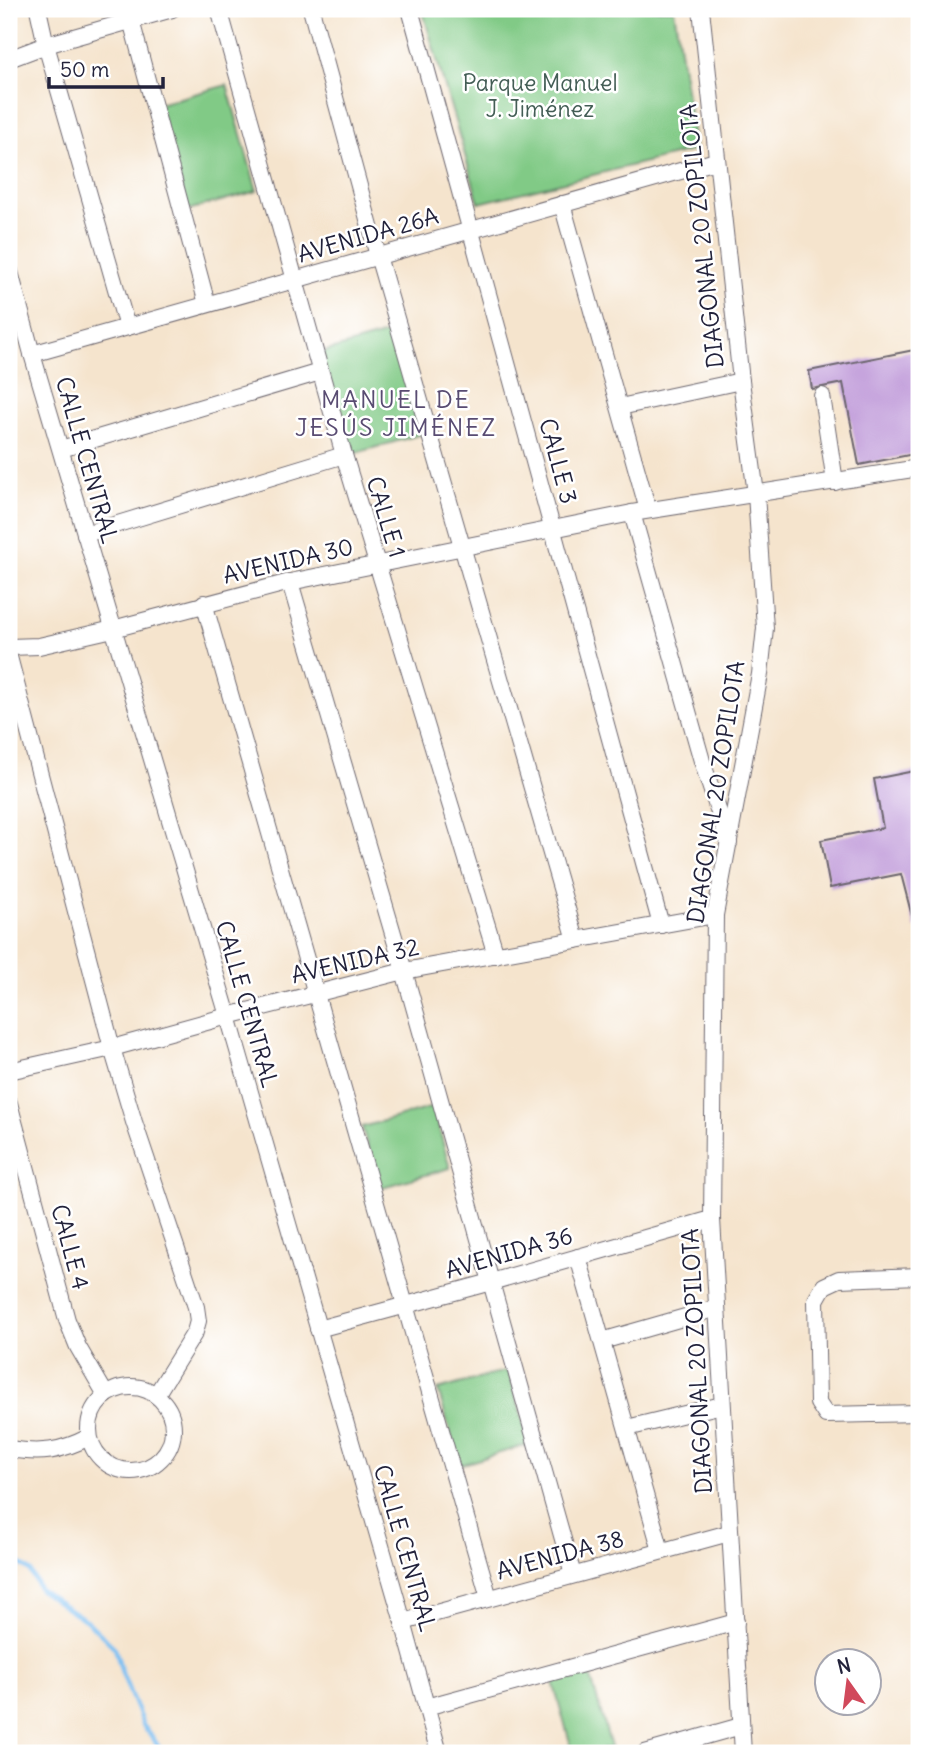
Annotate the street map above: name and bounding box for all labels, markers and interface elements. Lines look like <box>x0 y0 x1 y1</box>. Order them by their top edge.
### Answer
scale bar <box>49 46 163 90</box>
text: 50 m <box>60 56 109 83</box>
park label: Parque Manuel J. Jiménez <box>462 68 618 123</box>
street label: DIAGONAL 20 ZOPILOTA <box>673 102 730 370</box>
street label: AVENIDA 26A <box>294 201 442 268</box>
street label: CALLE CENTRAL <box>50 373 125 547</box>
district label: MANUEL DE JESÚS JIMÉNEZ <box>295 384 497 442</box>
street label: CALLE 3 <box>533 415 584 507</box>
street label: CALLE 1 <box>360 473 412 561</box>
street label: AVENIDA 30 <box>220 531 356 590</box>
street label: DIAGONAL 20 ZOPILOTA <box>680 658 751 925</box>
street label: CALLE CENTRAL <box>210 917 285 1091</box>
street label: AVENIDA 32 <box>288 932 422 989</box>
street label: CALLE 4 <box>45 1201 96 1293</box>
street label: AVENIDA 36 <box>442 1221 576 1284</box>
street label: DIAGONAL 20 ZOPILOTA <box>675 1228 718 1494</box>
street label: CALLE CENTRAL <box>368 1461 443 1635</box>
street label: AVENIDA 38 <box>493 1524 627 1585</box>
north arrow <box>813 1646 883 1716</box>
text: N <box>835 1652 853 1679</box>

